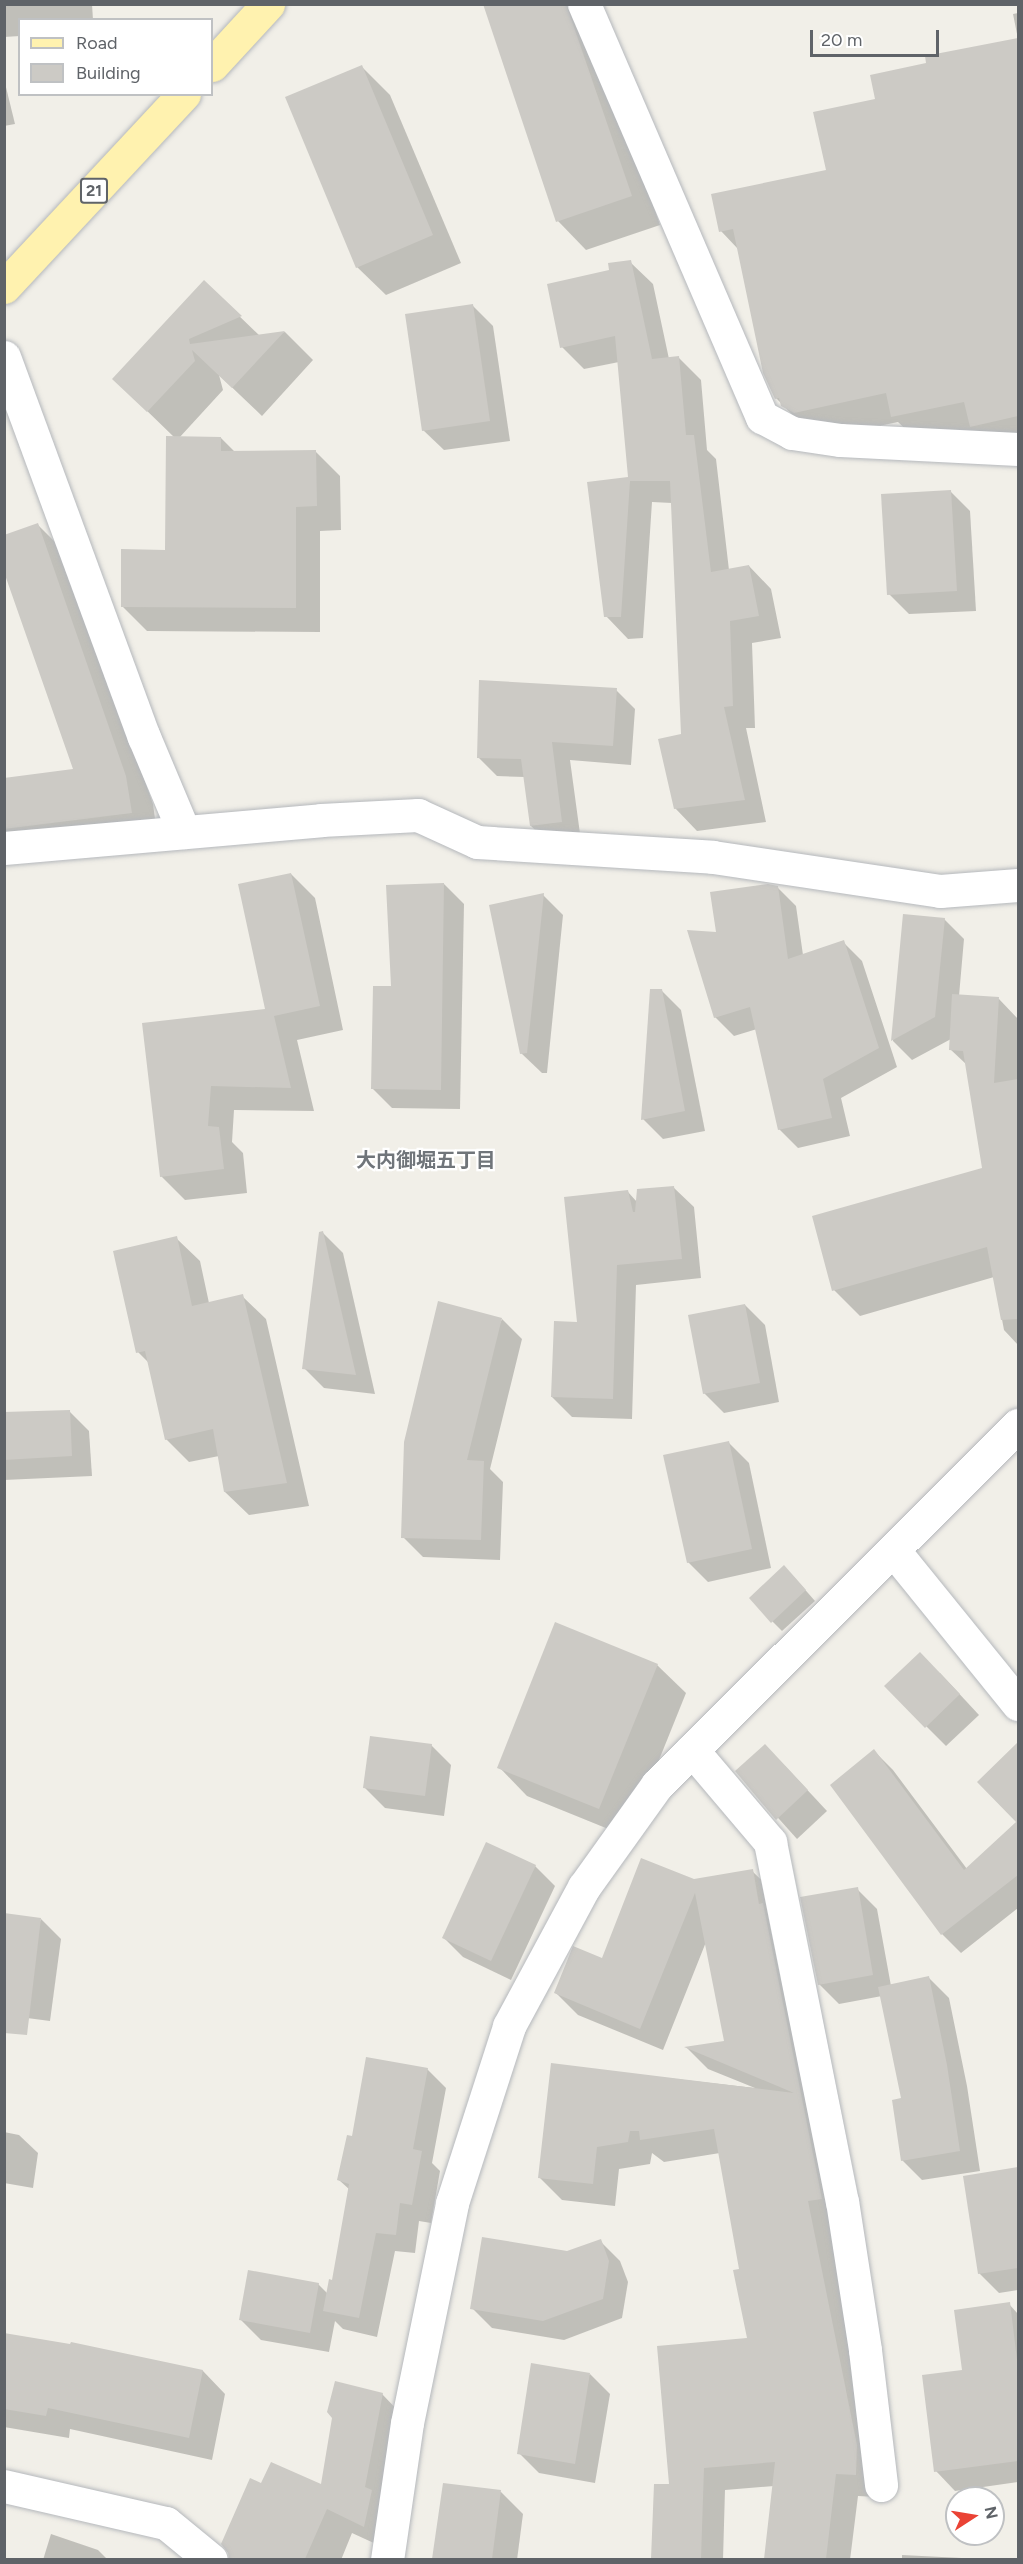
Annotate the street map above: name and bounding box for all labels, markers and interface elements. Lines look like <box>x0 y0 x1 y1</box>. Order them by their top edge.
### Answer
legend <box>18 18 213 96</box>
scale bar <box>813 18 942 56</box>
text: 20 m <box>821 29 862 51</box>
text: Road <box>76 32 117 54</box>
text: Building <box>76 62 141 84</box>
road number: 21 <box>79 178 109 204</box>
district label: 大内御堀五丁目 <box>356 1148 496 1172</box>
north arrow <box>945 2486 1005 2546</box>
text: N <box>981 2505 1002 2521</box>

